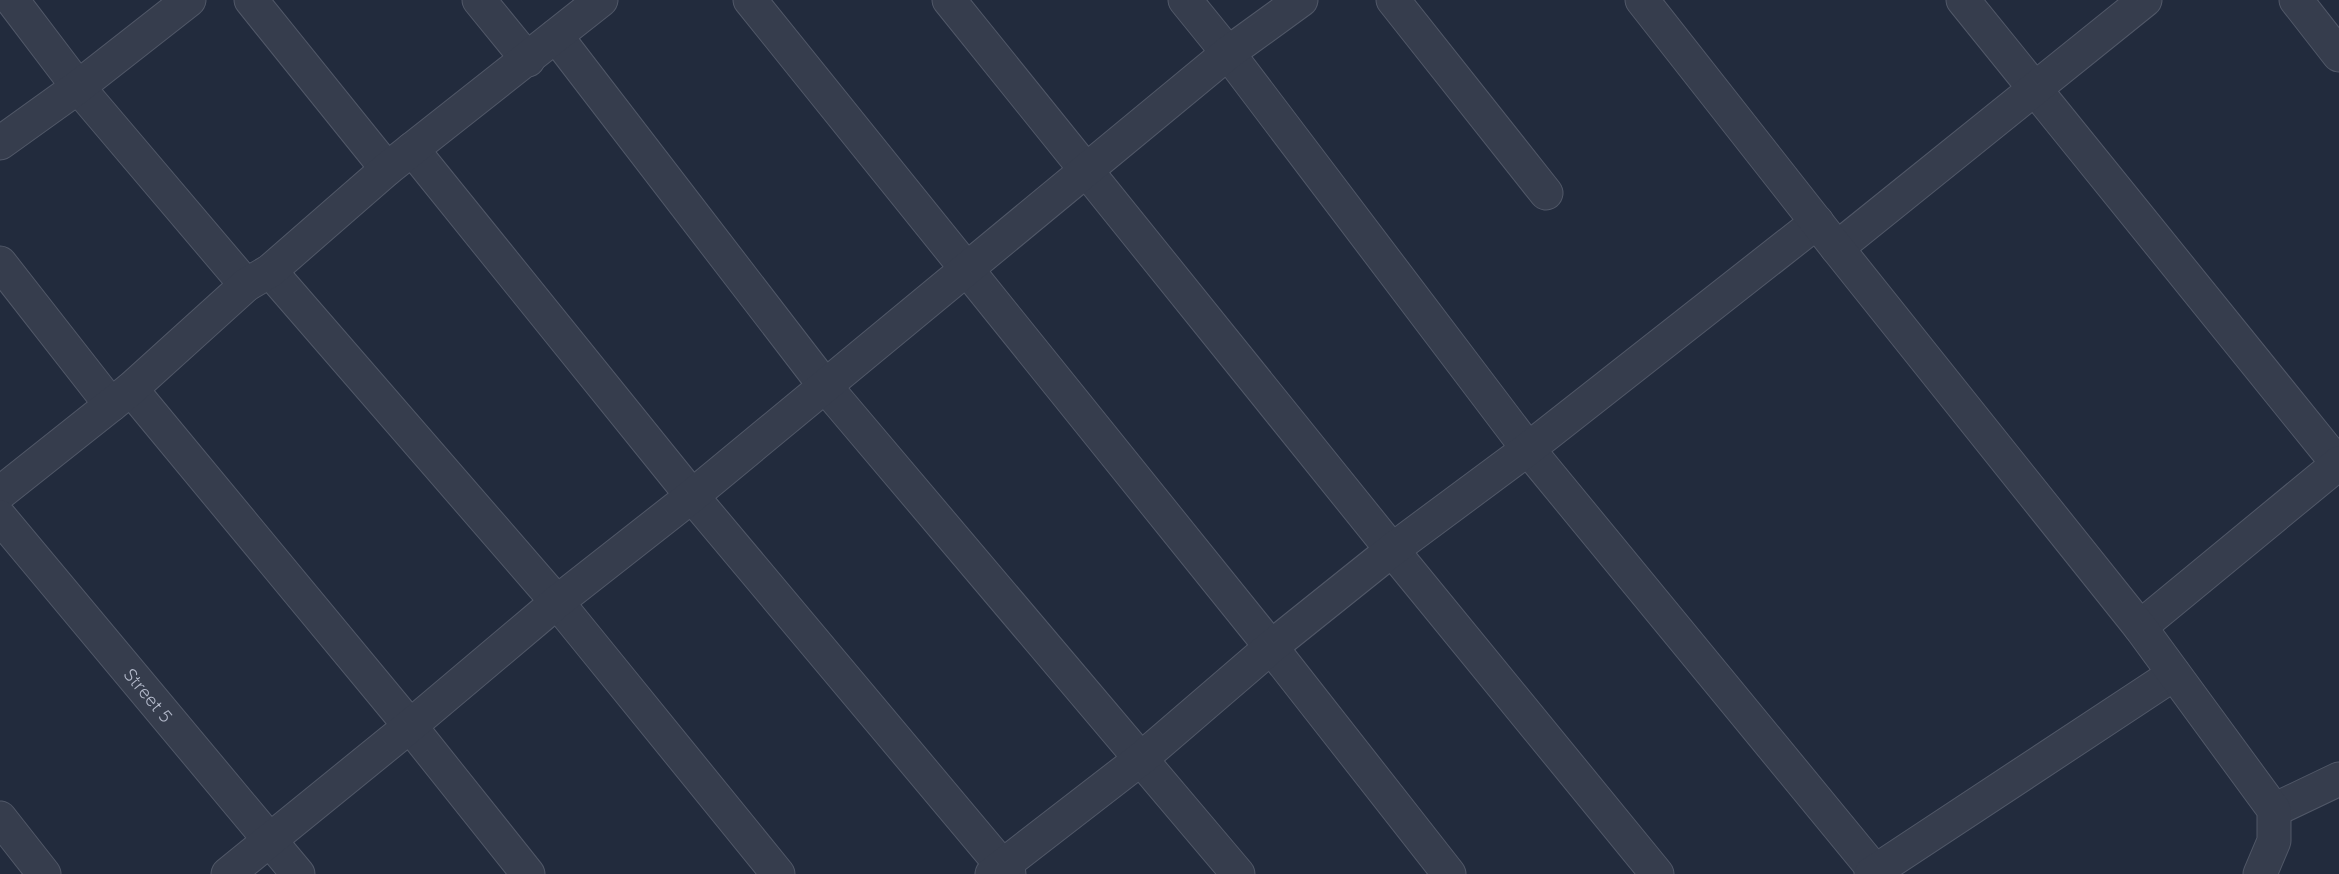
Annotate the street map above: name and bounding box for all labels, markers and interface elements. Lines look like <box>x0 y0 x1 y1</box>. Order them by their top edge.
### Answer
street label: Street 5 <box>119 663 178 727</box>

